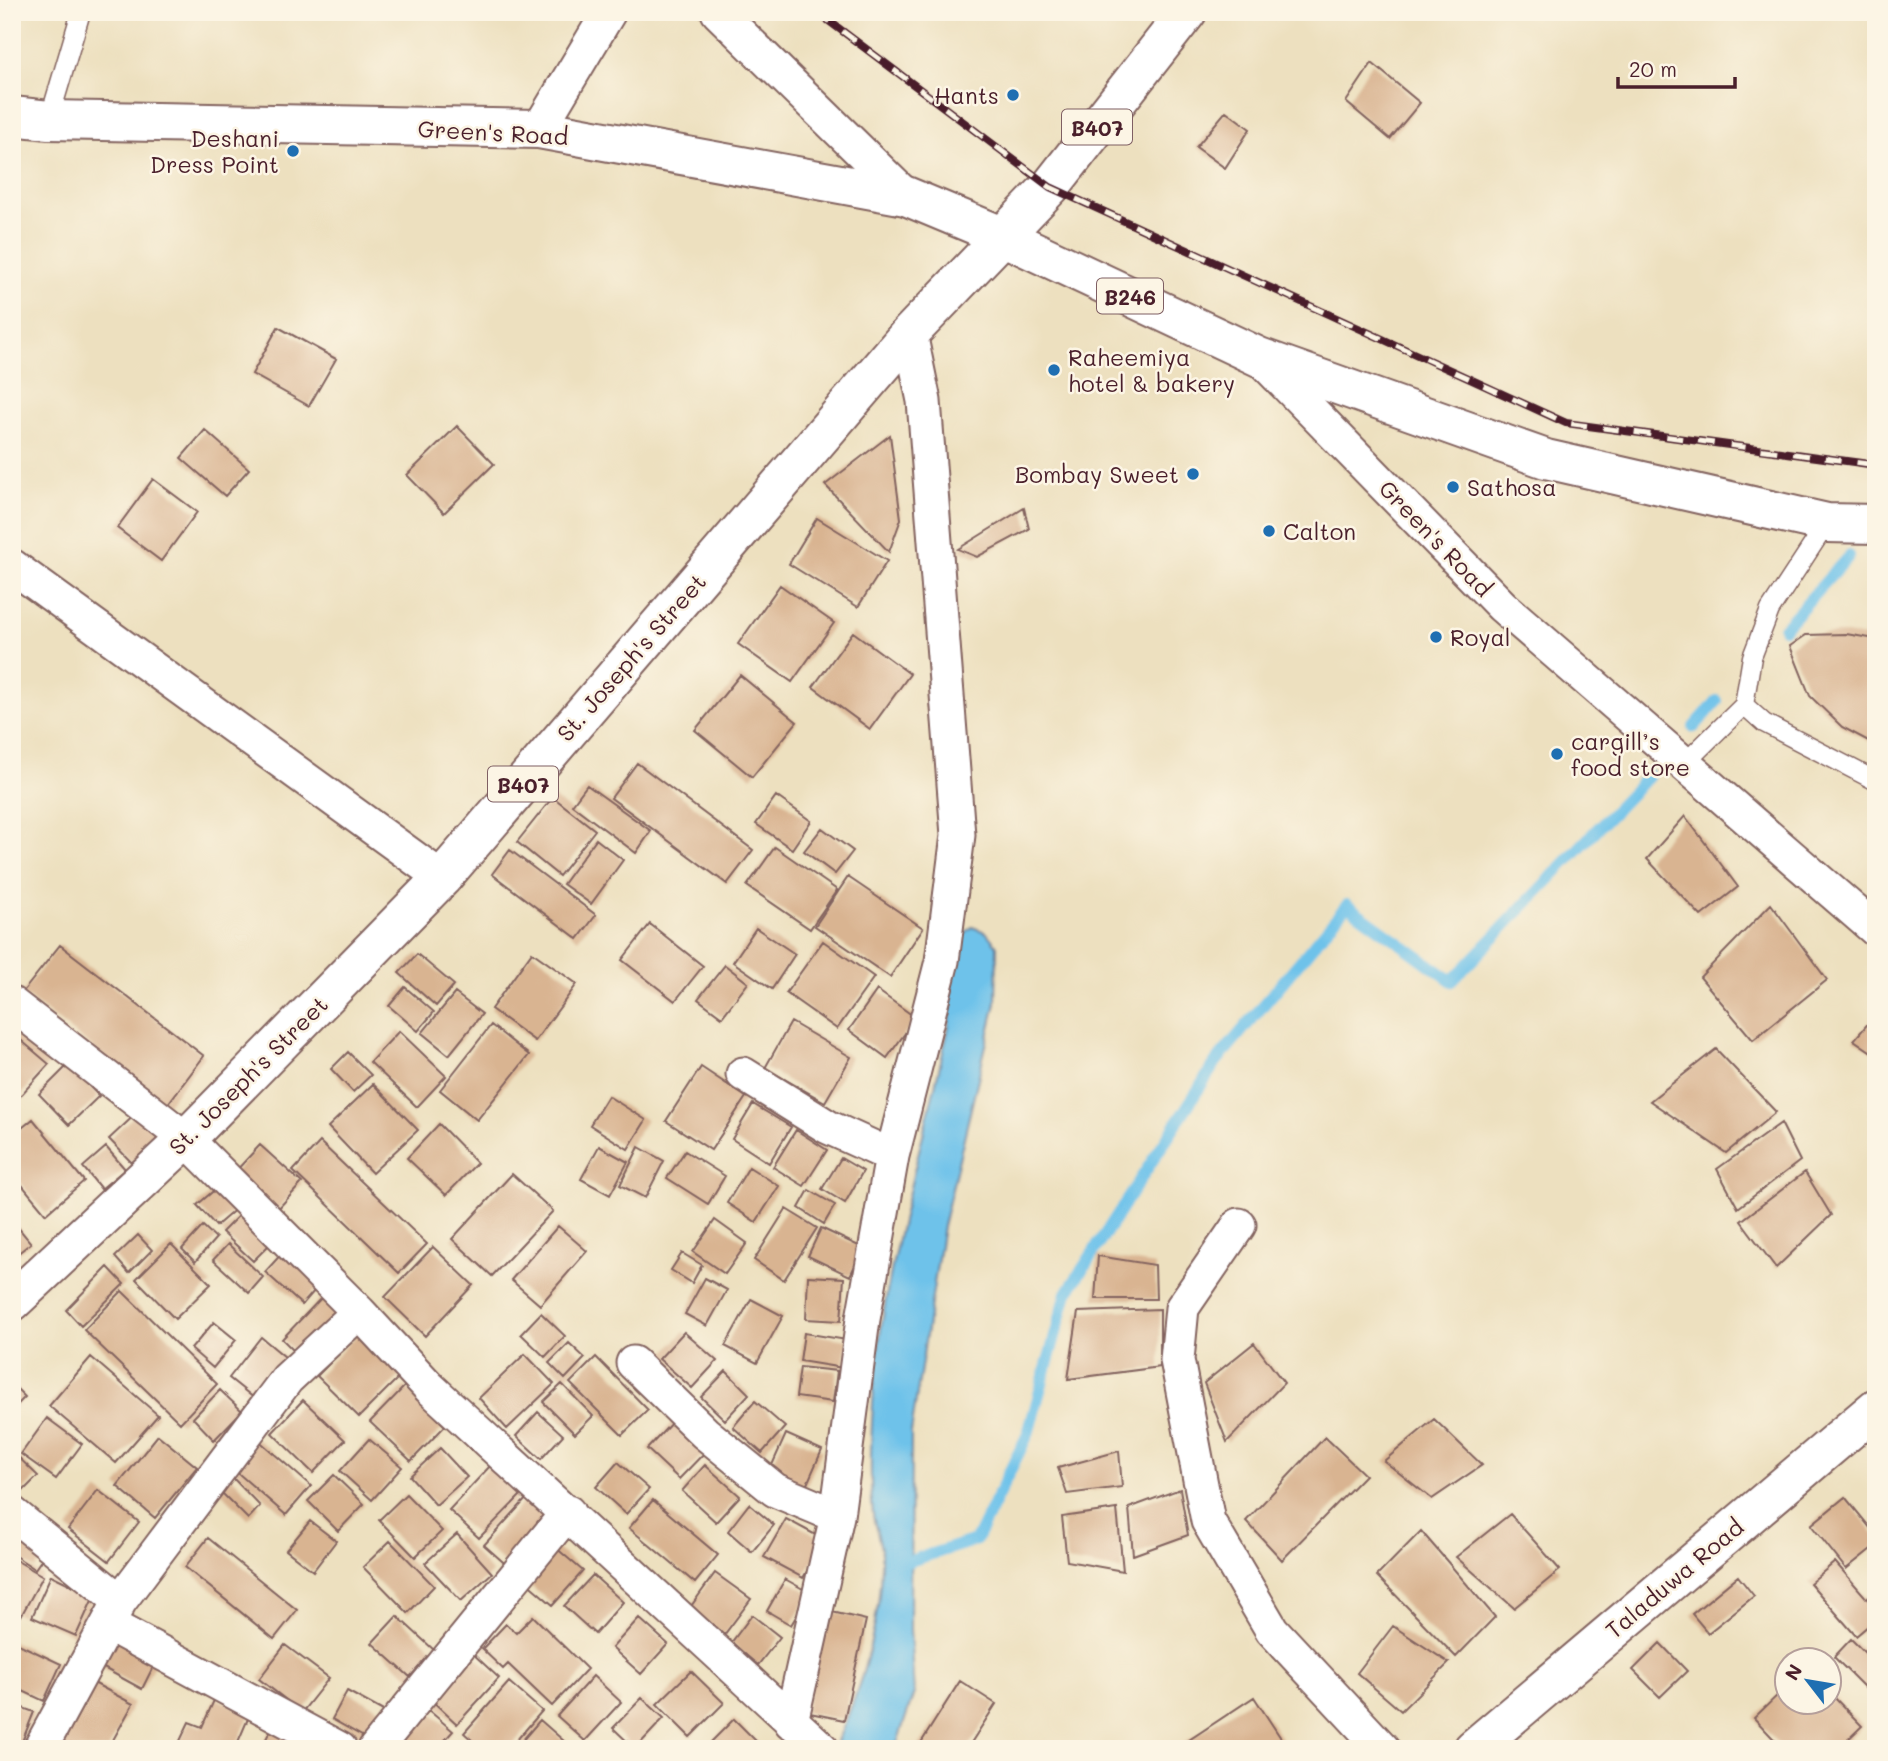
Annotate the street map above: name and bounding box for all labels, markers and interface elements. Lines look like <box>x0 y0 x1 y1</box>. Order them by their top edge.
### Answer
scale bar <box>1618 46 1736 90</box>
text: 20 m <box>1629 55 1677 82</box>
place label: Hants <box>934 80 999 110</box>
marker: Hants <box>1005 87 1021 103</box>
road number: B407 <box>1062 110 1132 144</box>
street label: Green's Road <box>417 113 569 151</box>
place label: Deshani Dress Point <box>150 123 279 179</box>
marker: Deshani Dress Point <box>285 143 301 159</box>
road number: B246 <box>1097 278 1163 314</box>
place label: Raheemiya hotel & bakery <box>1068 342 1235 398</box>
marker: Raheemiya hotel & bakery <box>1046 362 1062 378</box>
place label: Bombay Sweet <box>1015 459 1179 489</box>
marker: Bombay Sweet <box>1185 466 1201 482</box>
place label: Sathosa <box>1467 472 1557 502</box>
street label: Green's Road <box>1373 473 1499 603</box>
marker: Sathosa <box>1445 479 1461 495</box>
place label: Calton <box>1283 516 1356 546</box>
marker: Calton <box>1261 523 1277 539</box>
street label: St. Joseph's Street <box>550 567 712 747</box>
place label: Royal <box>1450 622 1511 652</box>
marker: Royal <box>1428 629 1444 645</box>
place label: cargill’s food store <box>1571 726 1690 782</box>
marker: cargill’s food store <box>1549 746 1565 762</box>
road number: B407 <box>488 766 558 802</box>
street label: St. Joseph's Street <box>162 989 334 1161</box>
street label: Taladuwa Road <box>1599 1511 1749 1645</box>
north arrow <box>1772 1646 1842 1716</box>
text: N <box>1779 1659 1807 1685</box>

